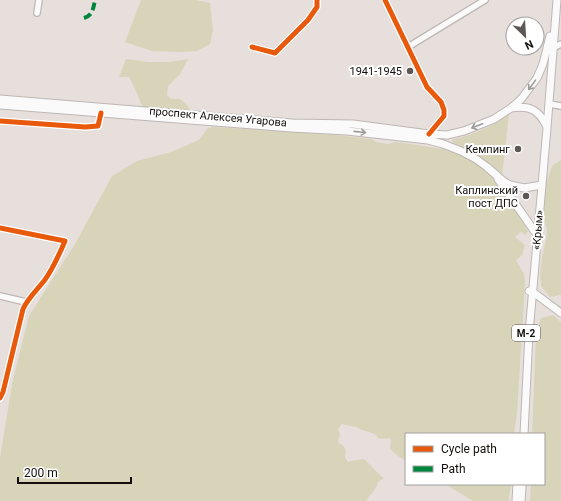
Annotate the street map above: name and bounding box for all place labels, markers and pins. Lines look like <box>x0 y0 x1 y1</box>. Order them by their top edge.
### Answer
place label: 1941-1945 <box>350 65 402 78</box>
marker: 1941-1945 <box>405 66 415 76</box>
place label: Кемпинг <box>465 143 510 156</box>
marker: Кемпинг <box>513 144 523 154</box>
place label: Каплинский пост ДПС <box>455 184 518 210</box>
marker: Каплинский пост ДПС <box>521 191 531 201</box>

